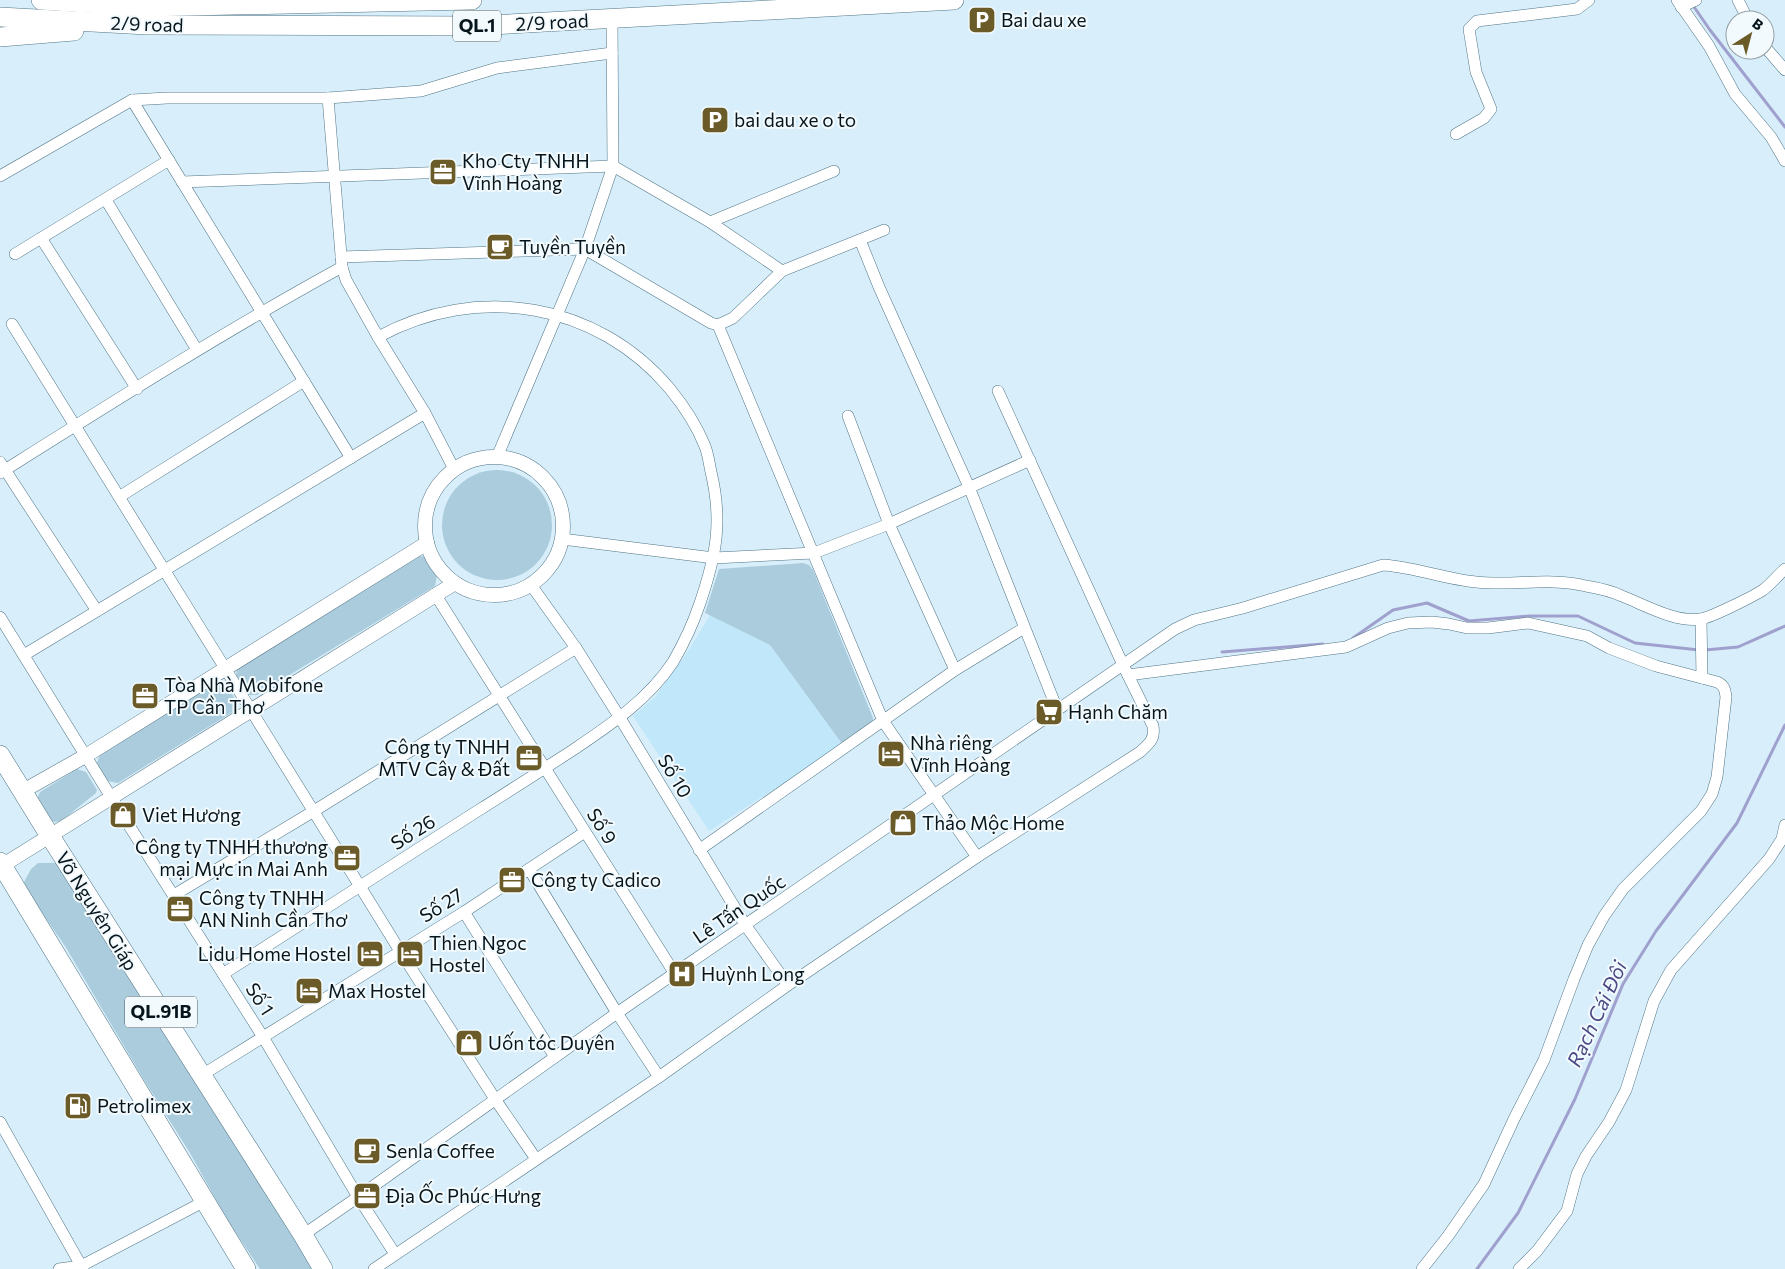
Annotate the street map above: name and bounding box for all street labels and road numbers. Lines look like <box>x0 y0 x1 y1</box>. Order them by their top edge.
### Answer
street label: 2/9 road <box>515 8 589 35</box>
road number: QL.1 <box>453 10 501 42</box>
street label: 2/9 road <box>110 11 184 36</box>
street label: Số 10 <box>654 750 697 802</box>
street label: Số 9 <box>583 804 622 848</box>
street label: Số 26 <box>386 809 439 854</box>
street label: Võ Nguyên Giáp <box>52 847 143 974</box>
street label: Lê Tấn Quốc <box>688 869 789 948</box>
street label: Số 27 <box>415 882 467 927</box>
street label: Số 1 <box>241 978 279 1019</box>
road number: QL.91B <box>125 996 197 1028</box>

